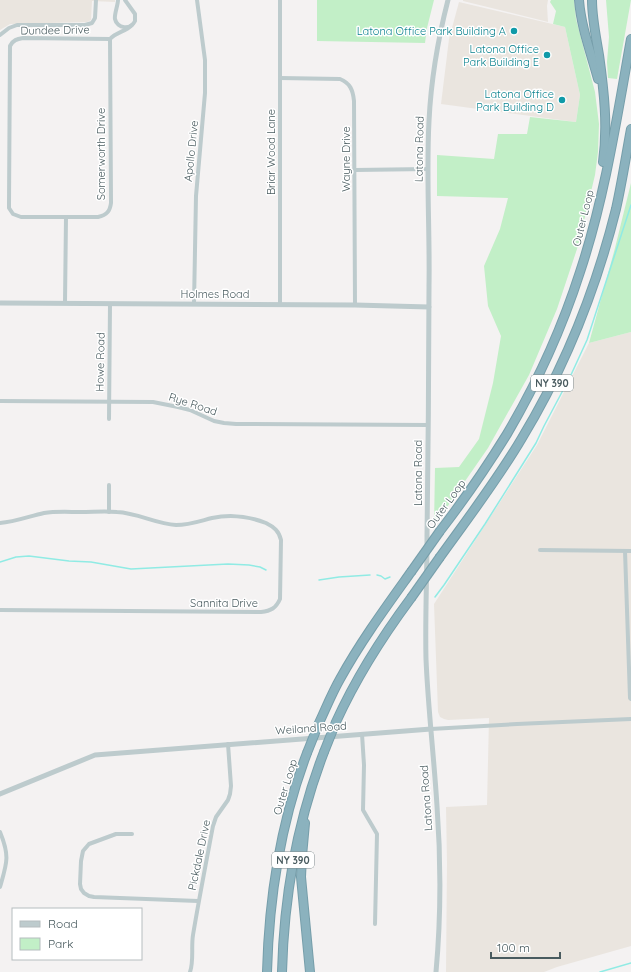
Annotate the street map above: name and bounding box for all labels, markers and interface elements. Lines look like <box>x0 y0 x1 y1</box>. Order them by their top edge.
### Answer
street label: Dundee Drive <box>20 22 90 38</box>
place label: Latona Office Park Building A <box>357 24 506 38</box>
marker: Latona Office Park Building A <box>509 26 519 36</box>
place label: Latona Office Park Building E <box>463 42 539 69</box>
marker: Latona Office Park Building E <box>542 50 552 60</box>
place label: Latona Office Park Building D <box>476 87 554 114</box>
marker: Latona Office Park Building D <box>557 95 567 105</box>
street label: Somerworth Drive <box>94 108 108 200</box>
street label: Briar Wood Lane <box>264 109 278 195</box>
street label: Latona Road <box>411 116 427 182</box>
street label: Apollo Drive <box>181 120 201 182</box>
street label: Wayne Drive <box>339 126 353 192</box>
street label: Outer Loop <box>569 188 597 248</box>
street label: Holmes Road <box>181 287 249 301</box>
street label: Howe Road <box>92 332 108 392</box>
road number: NY 390 <box>531 375 573 391</box>
street label: Rye Road <box>167 390 219 418</box>
street label: Latona Road <box>411 440 425 506</box>
street label: Outer Loop <box>423 476 469 531</box>
street label: Sannita Drive <box>190 596 258 610</box>
street label: Weiland Road <box>275 719 347 737</box>
street label: Outer Loop <box>270 757 300 817</box>
street label: Latona Road <box>417 765 435 831</box>
street label: Pickdale Drive <box>185 818 213 892</box>
road number: NY 390 <box>272 852 314 868</box>
legend <box>12 908 142 960</box>
text: Road <box>48 916 78 931</box>
scale bar <box>491 934 560 960</box>
text: Park <box>48 936 73 951</box>
text: 100 m <box>497 940 530 955</box>

